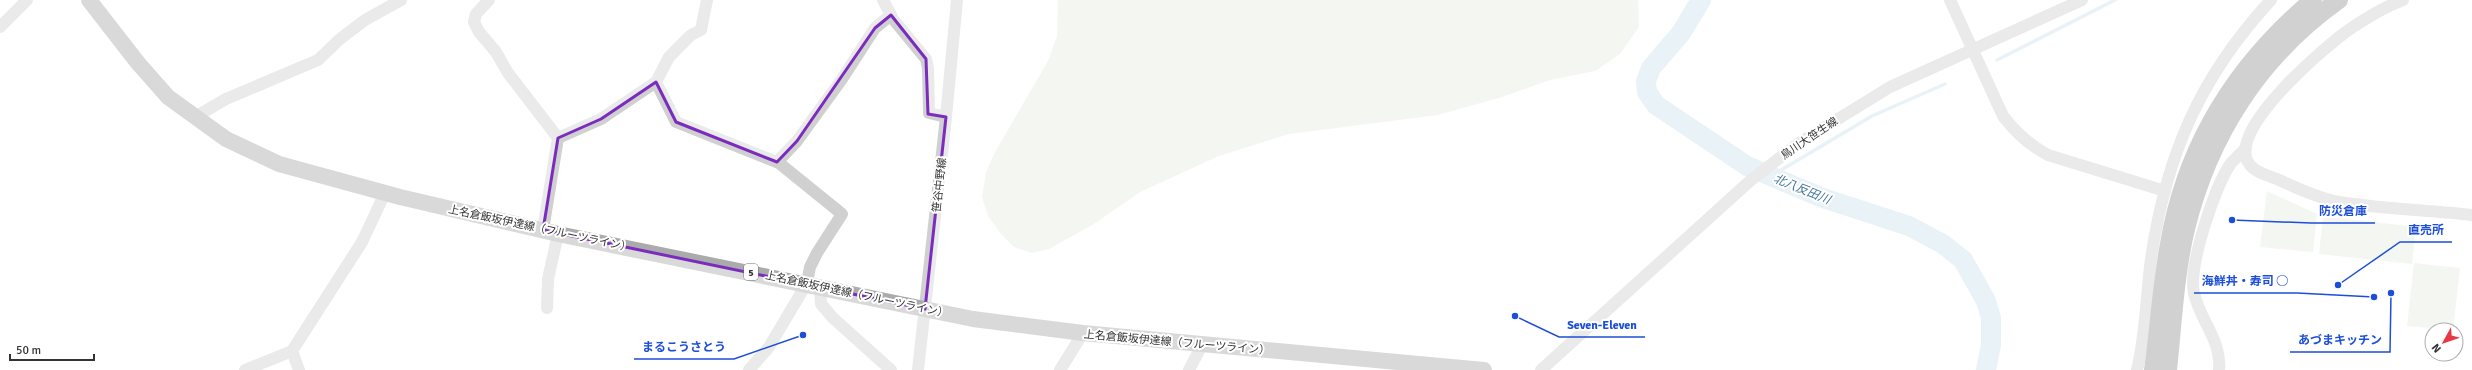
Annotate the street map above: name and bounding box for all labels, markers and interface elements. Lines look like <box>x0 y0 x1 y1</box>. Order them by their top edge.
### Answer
street label: 鳥川大笹生線 <box>1778 115 1840 162</box>
street label: 笹谷中野線 <box>930 157 949 213</box>
water label: 北八反田川 <box>1771 171 1834 208</box>
callout: 防災倉庫 <box>2311 199 2375 223</box>
street label: 上名倉飯坂伊達線（フルーツライン） <box>447 203 633 254</box>
text: 防災倉庫 <box>2319 204 2367 219</box>
callout: 直売所 <box>2400 218 2452 242</box>
text: 直売所 <box>2408 223 2444 238</box>
road number: 5 <box>744 264 758 280</box>
street label: 上名倉飯坂伊達線（フルーツライン） <box>764 269 950 320</box>
callout: 海鮮丼・寿司 ○ <box>2194 269 2297 293</box>
text: 海鮮丼・寿司 ○ <box>2202 274 2288 289</box>
callout: Seven-Eleven <box>1559 313 1645 337</box>
text: Seven-Eleven <box>1567 318 1637 333</box>
north arrow <box>2424 322 2464 362</box>
street label: 上名倉飯坂伊達線（フルーツライン） <box>1083 328 1271 357</box>
callout: あづまキッチン <box>2290 328 2390 352</box>
text: あづまキッチン <box>2298 333 2382 348</box>
callout: まるこうさとう <box>634 335 734 359</box>
scale bar <box>10 336 94 362</box>
text: まるこうさとう <box>642 340 726 355</box>
text: N <box>2429 341 2444 355</box>
text: 50 m <box>16 343 41 358</box>

